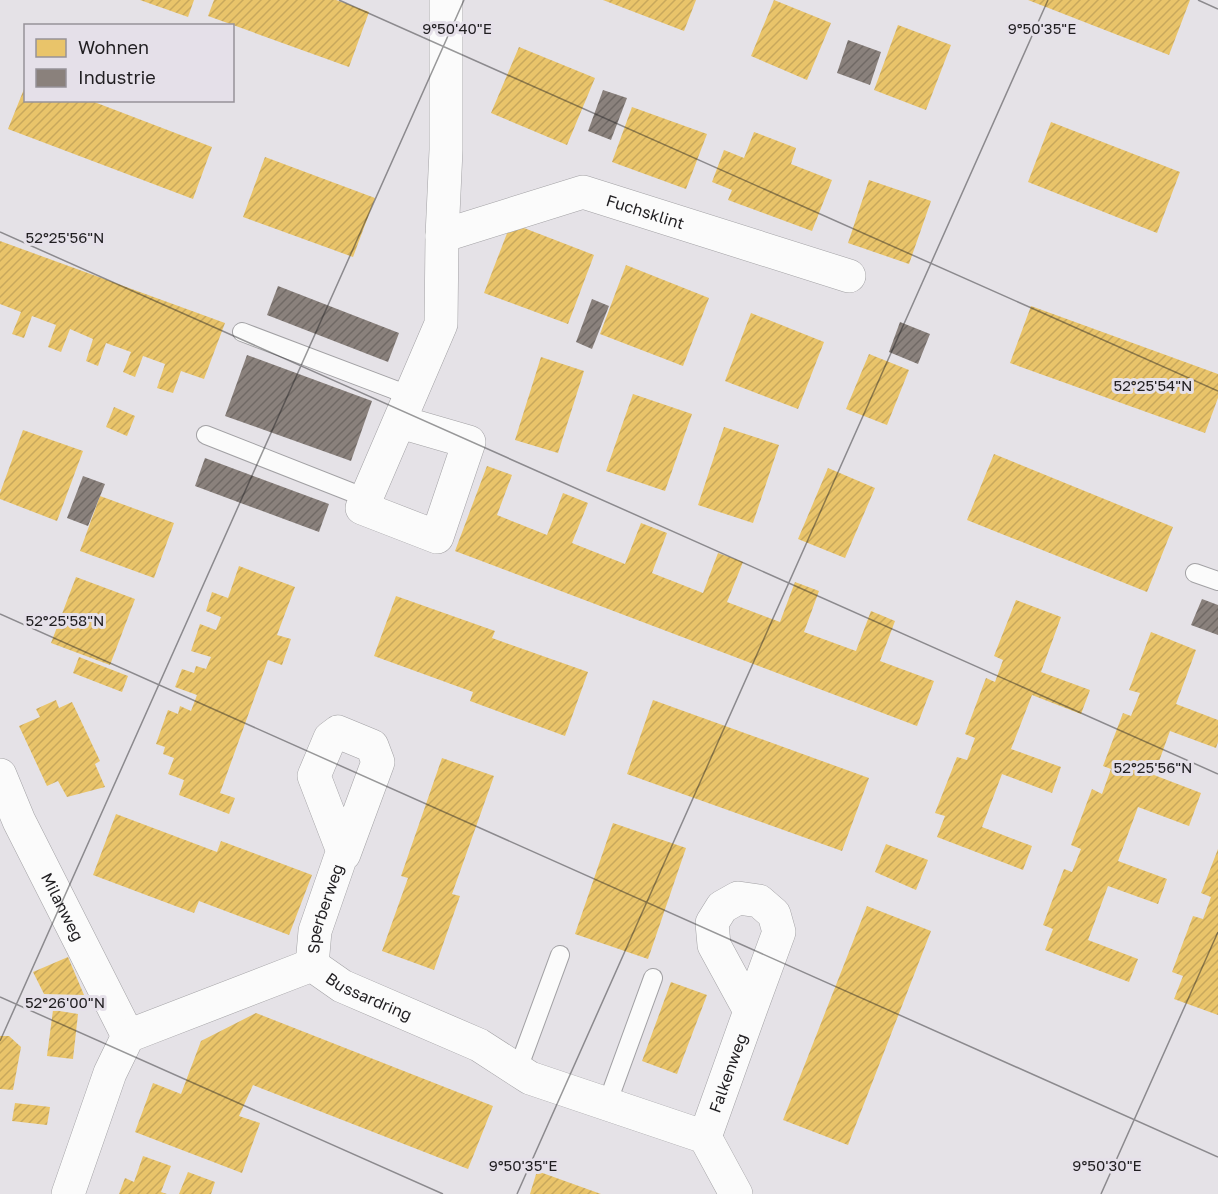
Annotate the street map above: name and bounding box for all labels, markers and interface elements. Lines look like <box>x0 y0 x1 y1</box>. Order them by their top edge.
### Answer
text: 9°50'40"E <box>422 19 492 37</box>
text: 9°50'35"E <box>1008 19 1076 37</box>
legend <box>24 24 234 102</box>
text: Wohnen <box>78 36 149 58</box>
text: Industrie <box>78 66 156 88</box>
street label: Fuchsklint <box>604 190 687 233</box>
text: 52°25'56"N <box>26 228 104 246</box>
text: 52°25'54"N <box>1113 376 1193 394</box>
text: 52°25'58"N <box>25 611 105 629</box>
text: 52°25'56"N <box>1114 758 1192 776</box>
street label: Sperberweg <box>303 861 348 955</box>
street label: Milanweg <box>37 869 88 944</box>
street label: Bussardring <box>322 968 415 1025</box>
text: 52°26'00"N <box>25 993 105 1011</box>
street label: Falkenweg <box>704 1031 751 1115</box>
text: 9°50'35"E <box>489 1156 557 1174</box>
text: 9°50'30"E <box>1072 1156 1142 1174</box>

